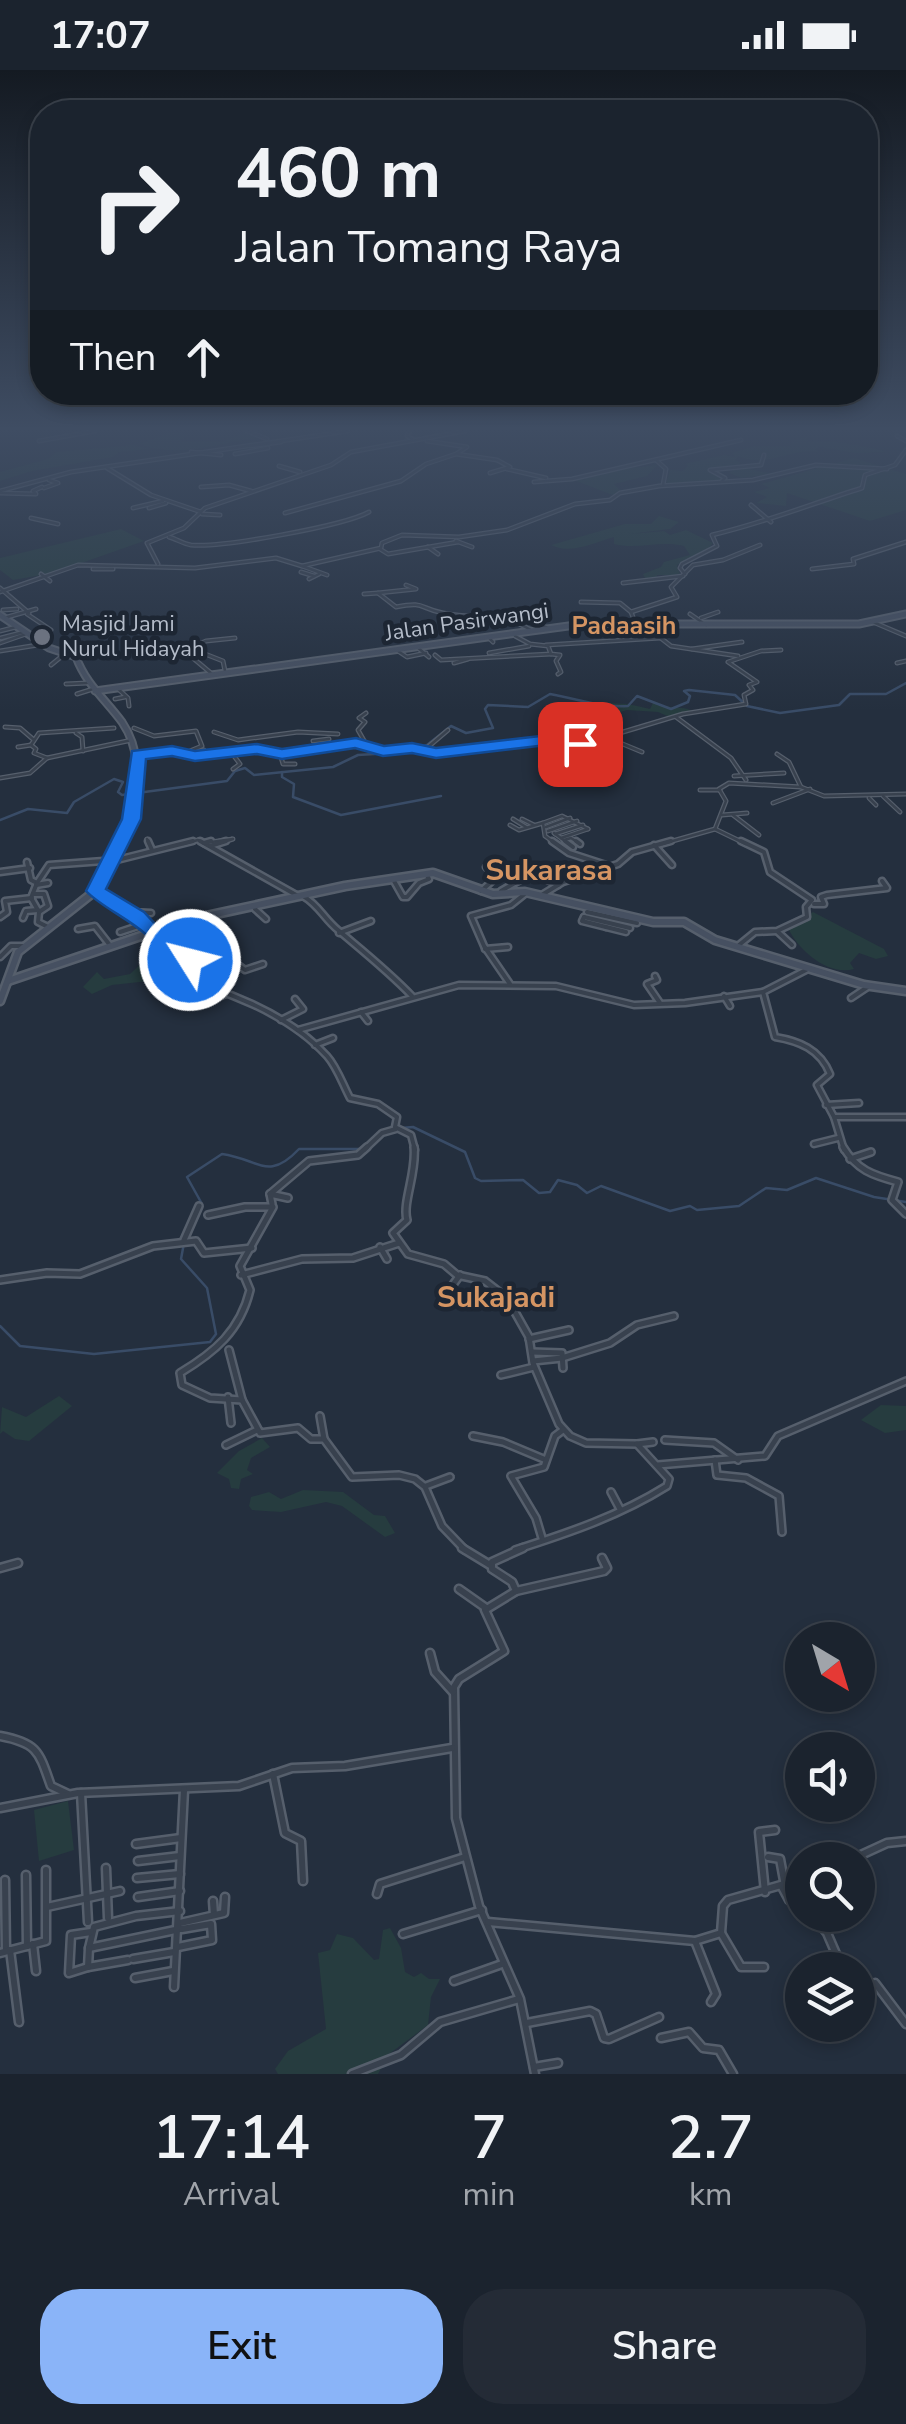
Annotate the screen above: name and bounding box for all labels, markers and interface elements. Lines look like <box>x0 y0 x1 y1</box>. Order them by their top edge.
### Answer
text: 17:07 <box>50 10 151 61</box>
text: 460 m <box>235 126 441 222</box>
icon: right <box>70 140 200 270</box>
text: Jalan Tomang Raya <box>235 217 622 278</box>
icon: ahead <box>176 330 231 385</box>
text: Then <box>70 332 156 383</box>
street label: Jalan Pasirwangi <box>382 596 551 648</box>
place label: Masjid Jami Nurul Hidayah <box>62 609 204 664</box>
district label: Padaasih <box>572 609 676 643</box>
marker: Masjid Jami Nurul Hidayah <box>31 626 53 648</box>
pin <box>538 702 623 787</box>
icon: arrive <box>553 717 608 772</box>
district label: Sukarasa <box>485 850 613 891</box>
position arrow <box>138 908 242 1012</box>
district label: Sukajadi <box>437 1277 555 1318</box>
north arrow <box>785 1622 875 1712</box>
map controls <box>785 1622 875 2042</box>
button: sound <box>785 1732 875 1822</box>
button: search <box>785 1842 875 1932</box>
button: layers <box>785 1952 875 2042</box>
text: 17:14 <box>152 2097 310 2179</box>
text: 7 <box>471 2097 507 2179</box>
text: 2.7 <box>668 2097 754 2179</box>
text: Arrival <box>183 2173 279 2216</box>
text: min <box>462 2173 515 2216</box>
text: km <box>689 2173 732 2216</box>
button: Exit <box>40 2289 443 2404</box>
button: Share <box>463 2289 866 2404</box>

